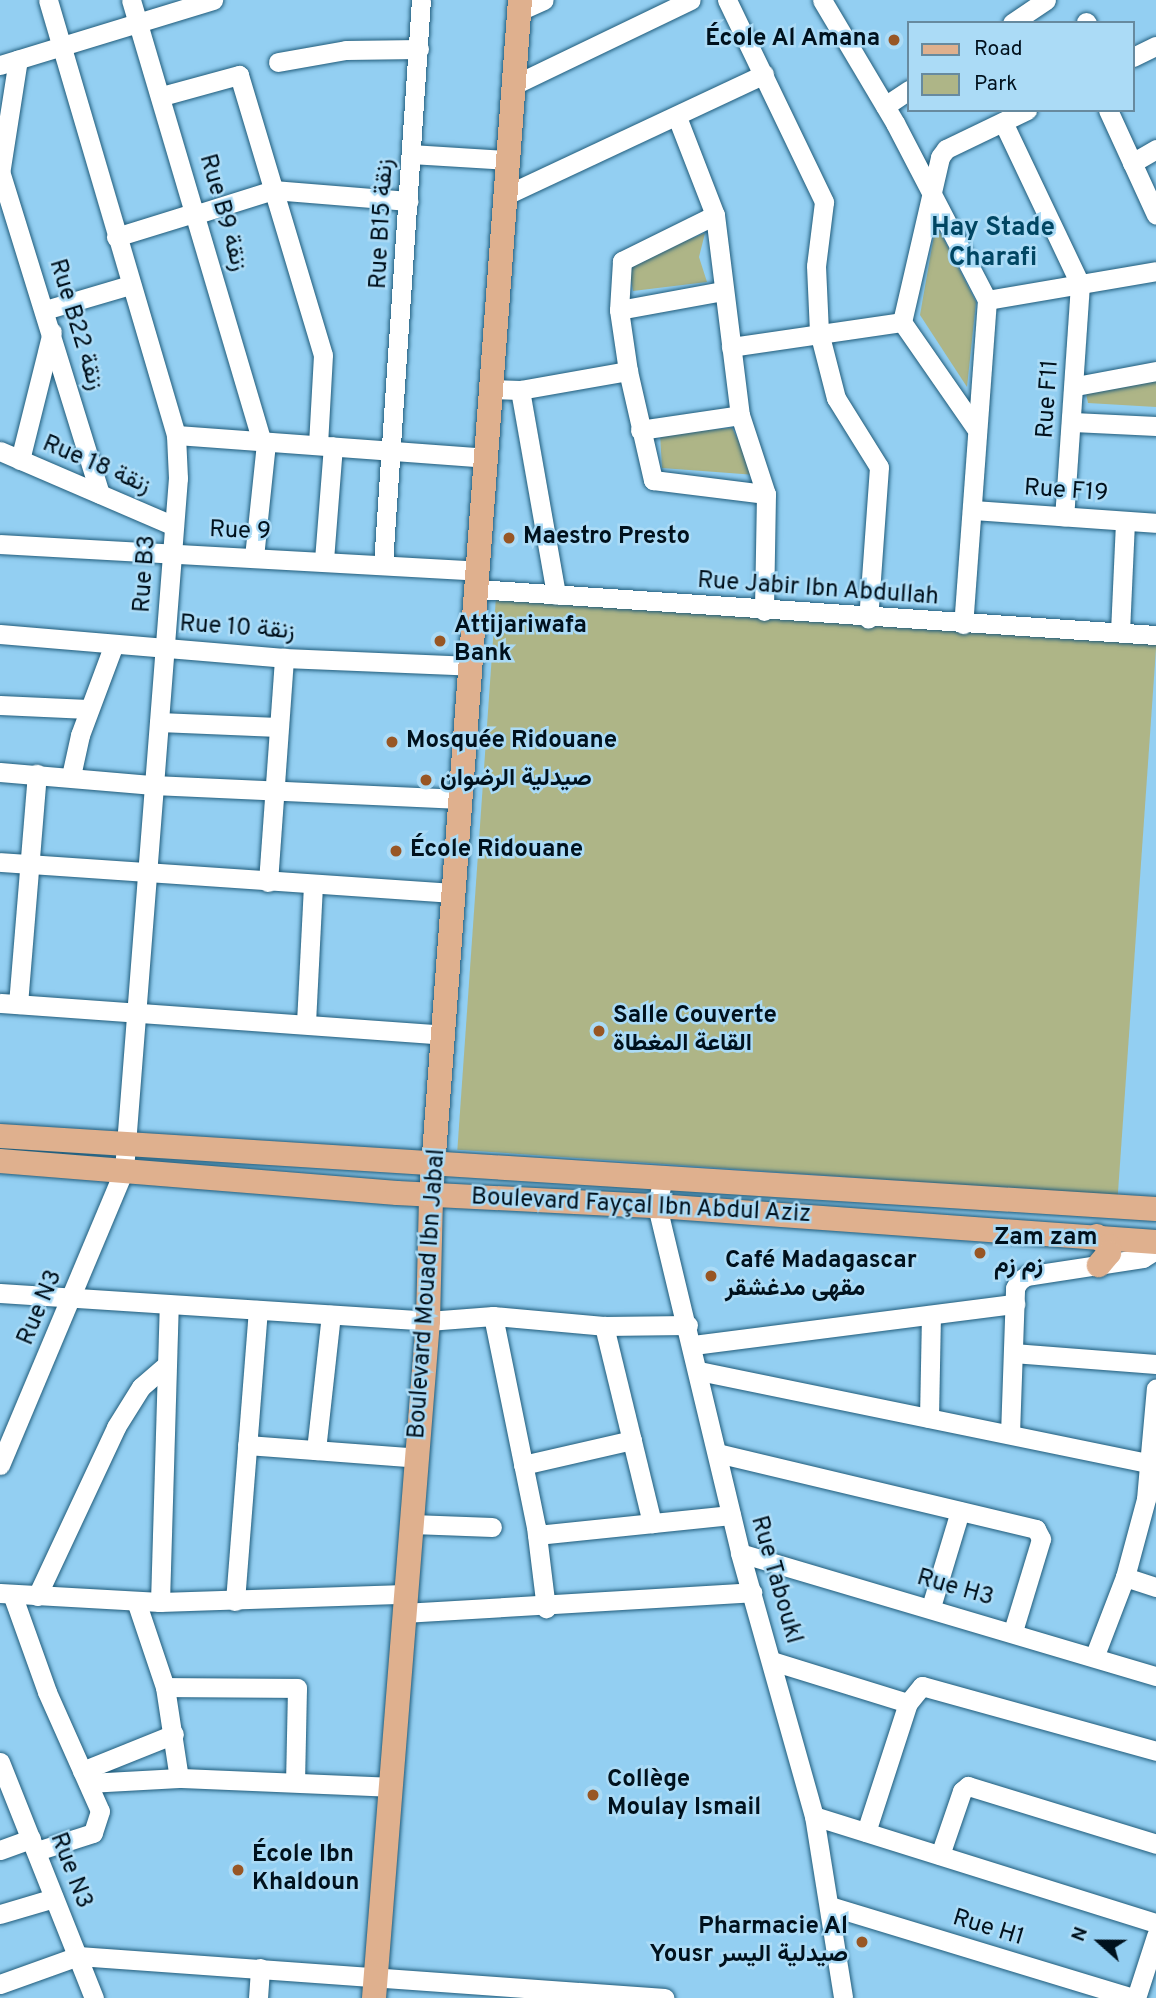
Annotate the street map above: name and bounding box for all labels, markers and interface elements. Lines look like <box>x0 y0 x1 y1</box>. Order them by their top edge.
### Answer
legend <box>908 21 1135 112</box>
place label: École Al Amana <box>703 26 880 54</box>
marker: École Al Amana <box>886 32 902 48</box>
text: Road <box>974 36 1023 63</box>
text: Park <box>974 71 1017 98</box>
street label: Rue B9 زنقة <box>192 151 252 275</box>
street label: Rue B15 زنقة <box>365 158 401 290</box>
district label: Hay Stade Charafi <box>931 213 1055 274</box>
street label: Rue B22 زنقة <box>41 256 109 394</box>
street label: Rue F11 <box>1032 359 1066 439</box>
street label: Rue 18 زنقة <box>38 430 154 502</box>
street label: Rue F19 <box>1023 475 1109 509</box>
street label: Rue 9 <box>209 517 271 547</box>
place label: Maestro Presto <box>523 524 690 552</box>
marker: Maestro Presto <box>501 530 517 546</box>
street label: Rue B3 <box>129 534 163 614</box>
street label: Rue Jabir Ibn Abdullah <box>696 567 940 613</box>
street label: Rue 10 زنقة <box>178 611 296 647</box>
place label: Attijariwafa Bank <box>454 613 587 669</box>
marker: Attijariwafa Bank <box>432 633 448 649</box>
place label: Mosquée Ridouane <box>406 728 617 756</box>
marker: Mosquée Ridouane <box>384 734 400 750</box>
place label: صيدلية الرضوان <box>440 766 592 794</box>
marker: صيدلية الرضوان <box>418 772 434 788</box>
place label: École Ridouane <box>410 837 583 865</box>
marker: École Ridouane <box>388 843 404 859</box>
place label: Salle Couverte القاعة المغطاة <box>613 1003 777 1059</box>
marker: Salle Couverte القاعة المغطاة <box>591 1023 607 1039</box>
street label: Boulevard Mouad Ibn Jabal <box>404 1148 452 1440</box>
street label: Boulevard Fayçal Ibn Abdul Aziz <box>469 1184 813 1230</box>
place label: Zam zam زم زم <box>994 1225 1097 1281</box>
marker: Zam zam زم زم <box>972 1245 988 1261</box>
place label: Café Madagascar مقهى مدغشقر <box>725 1248 917 1304</box>
street label: Rue N3 <box>12 1266 70 1350</box>
marker: Café Madagascar مقهى مدغشقر <box>703 1268 719 1284</box>
street label: Rue Taboukl <box>743 1512 807 1648</box>
street label: Rue H3 <box>913 1564 997 1614</box>
place label: Collège Moulay Ismail <box>607 1767 761 1823</box>
marker: Collège Moulay Ismail <box>585 1787 601 1803</box>
street label: Rue N3 <box>42 1829 98 1913</box>
place label: École Ibn Khaldoun <box>252 1842 359 1898</box>
marker: École Ibn Khaldoun <box>230 1862 246 1878</box>
street label: Rue H1 <box>949 1905 1027 1953</box>
north arrow <box>1065 1907 1135 1977</box>
place label: Pharmacie Al Yousr صيدلية اليسر <box>650 1914 848 1970</box>
text: N <box>1067 1924 1094 1945</box>
marker: Pharmacie Al Yousr صيدلية اليسر <box>854 1934 870 1950</box>

